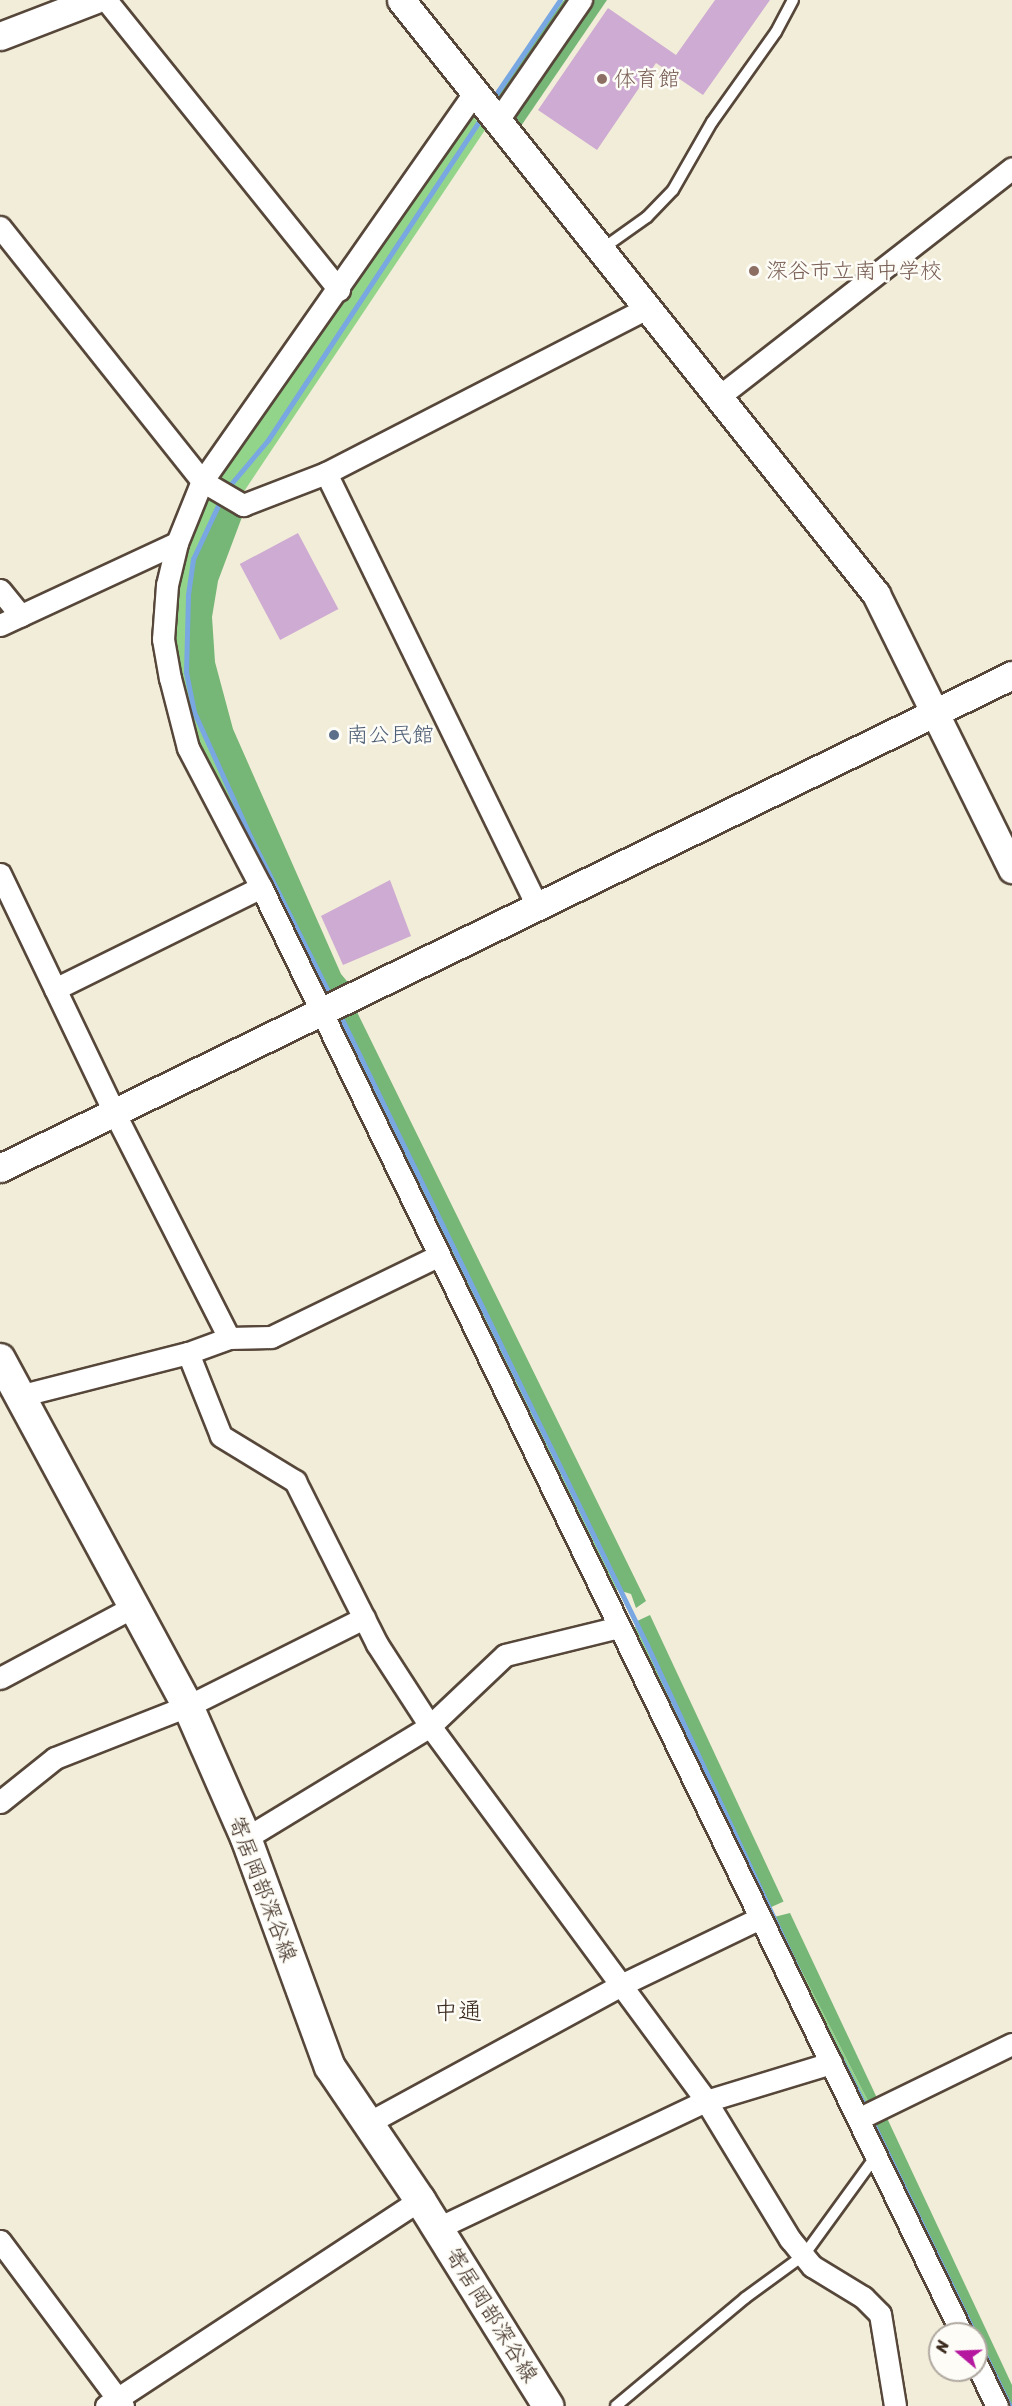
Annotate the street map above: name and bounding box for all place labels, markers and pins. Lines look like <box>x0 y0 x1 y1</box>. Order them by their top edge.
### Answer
place label: 体育館 <box>614 66 680 92</box>
marker: 体育館 <box>595 72 609 86</box>
place label: 深谷市立南中学校 <box>766 258 942 284</box>
marker: 深谷市立南中学校 <box>747 264 761 278</box>
place label: 南公民館 <box>346 722 434 748</box>
marker: 南公民館 <box>327 728 341 742</box>

